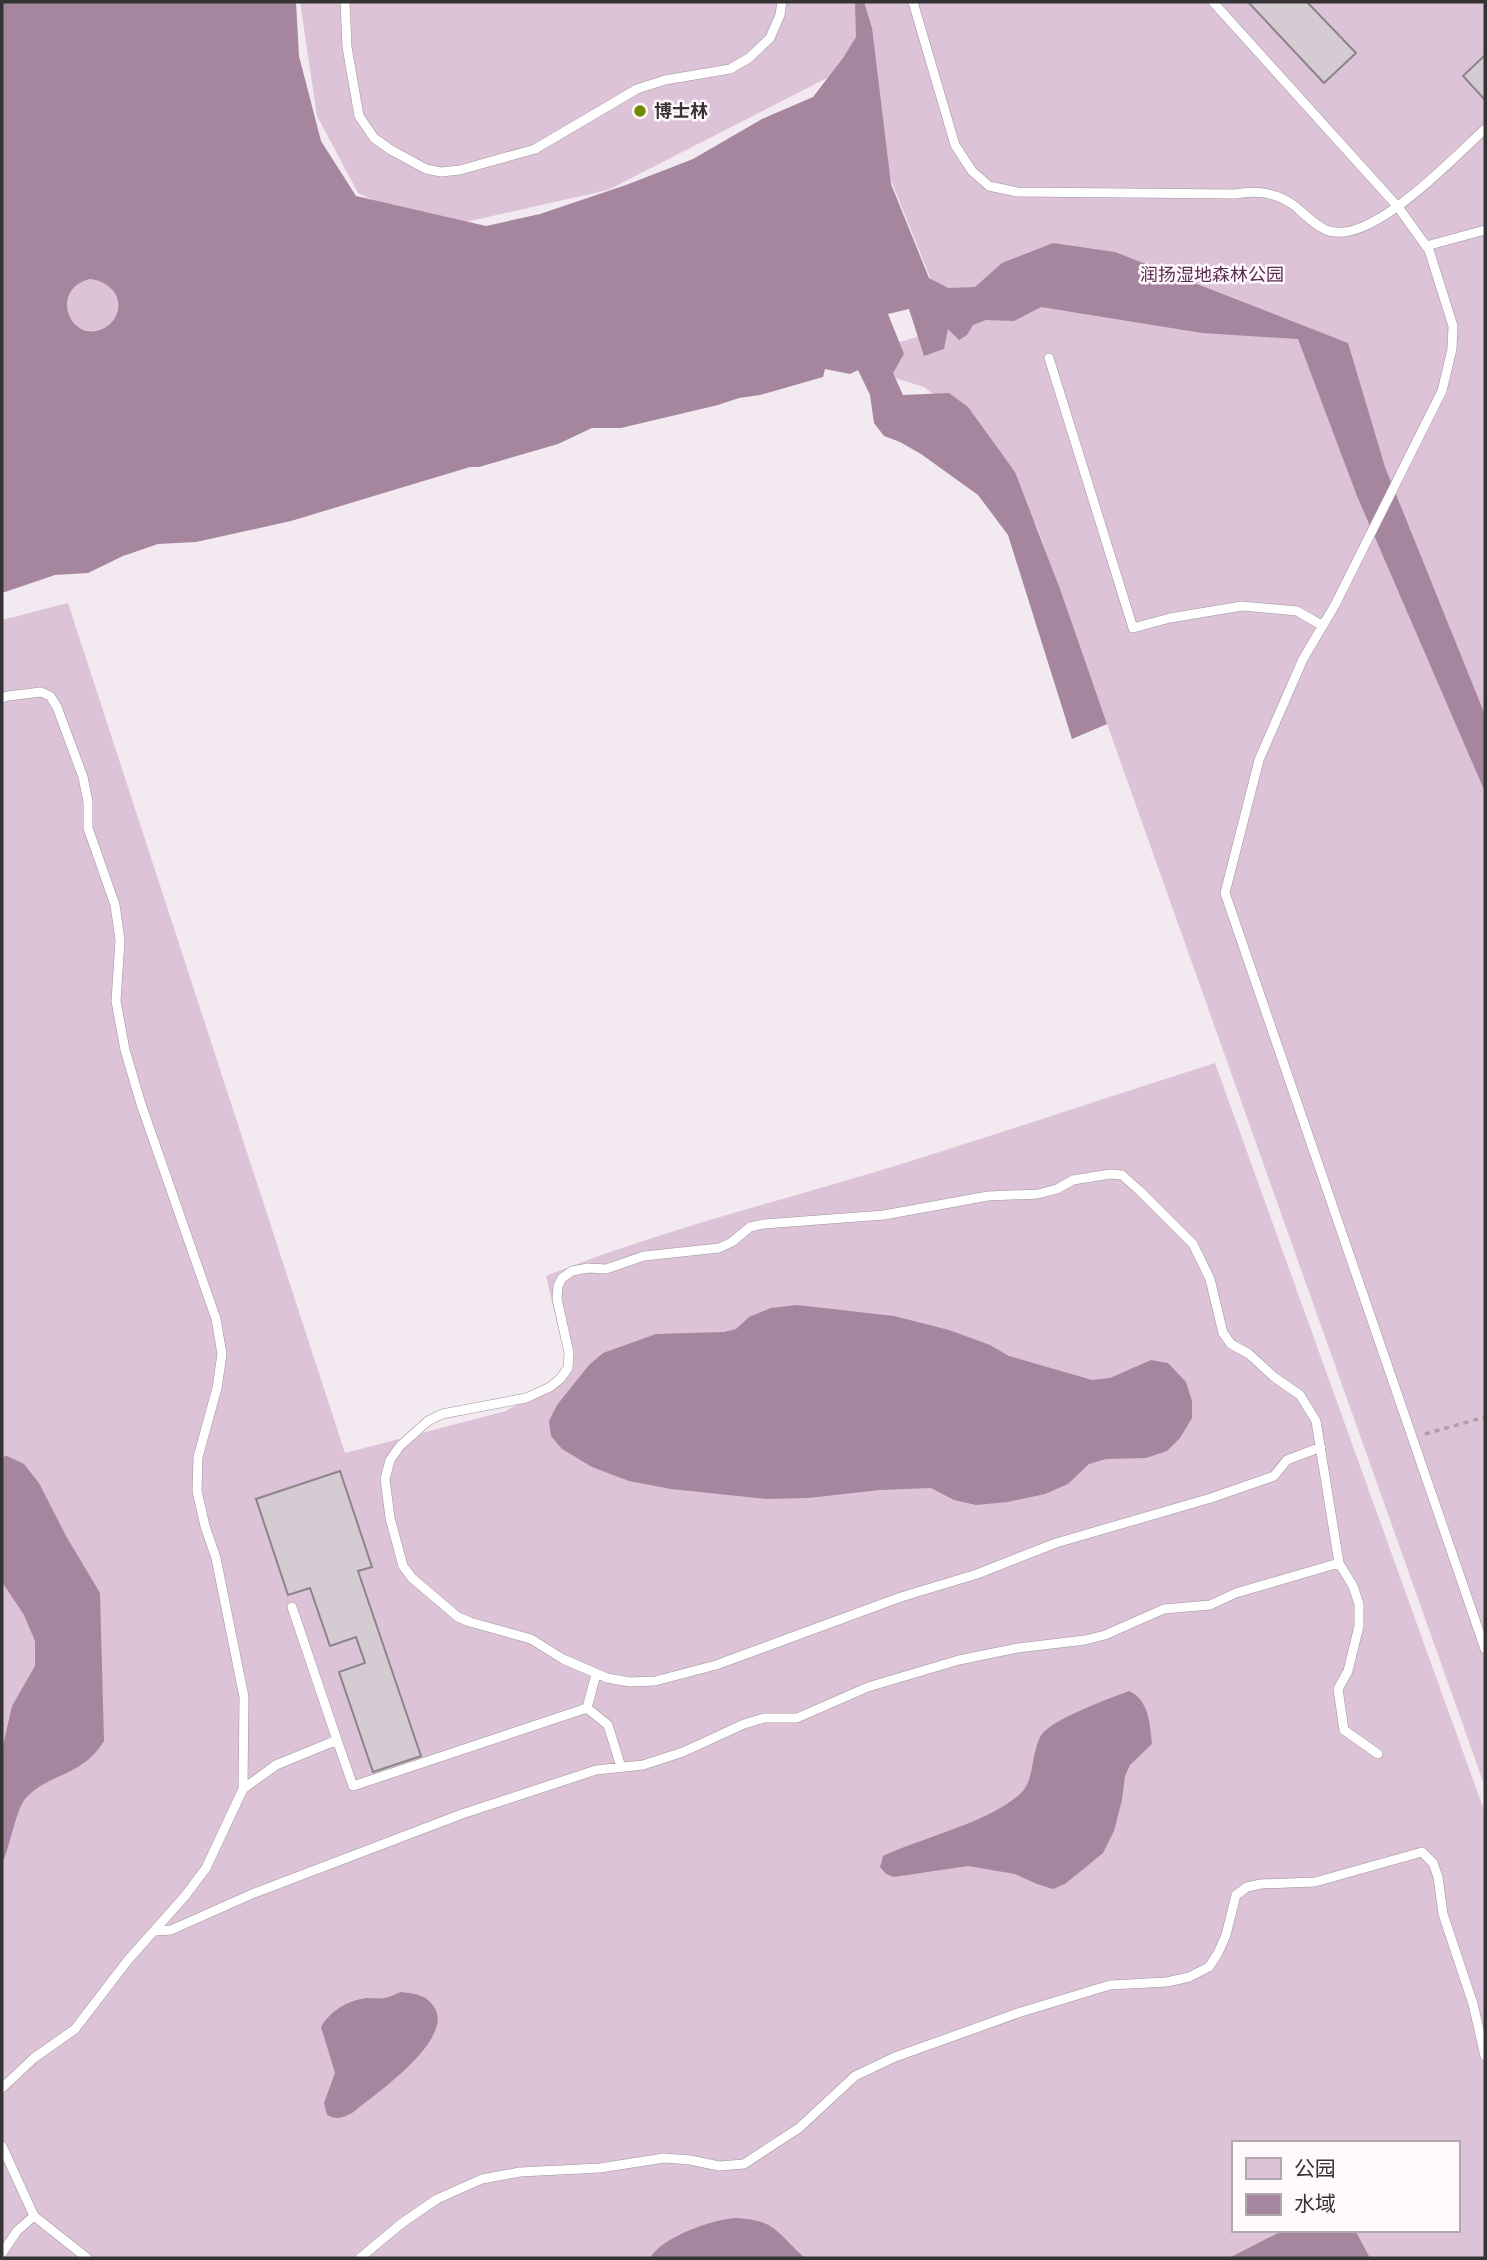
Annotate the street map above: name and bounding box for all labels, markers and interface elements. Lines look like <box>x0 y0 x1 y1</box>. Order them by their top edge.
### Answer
place label: 博士林 <box>654 100 708 122</box>
marker: 博士林 <box>632 103 648 119</box>
park label: 润扬湿地森林公园 <box>1140 264 1284 286</box>
legend <box>1232 2141 1459 2232</box>
text: 公园 <box>1294 2156 1336 2181</box>
text: 水域 <box>1294 2191 1336 2216</box>

